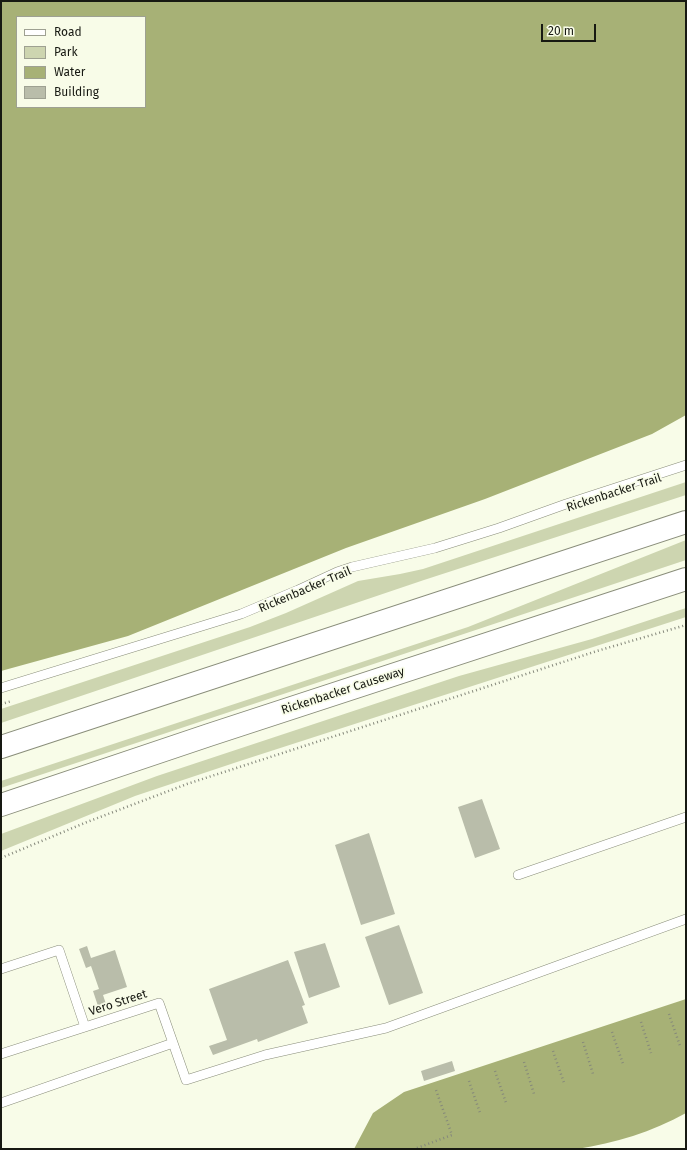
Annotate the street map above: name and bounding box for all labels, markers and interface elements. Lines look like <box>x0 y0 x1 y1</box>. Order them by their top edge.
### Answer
legend <box>16 16 146 108</box>
scale bar <box>543 16 598 42</box>
text: 20 m <box>548 24 574 38</box>
text: Road <box>54 25 82 39</box>
text: Park <box>54 45 78 59</box>
text: Water <box>54 65 85 79</box>
text: Building <box>54 85 99 99</box>
street label: Rickenbacker Trail <box>565 471 663 515</box>
street label: Rickenbacker Trail <box>257 564 353 616</box>
street label: Rickenbacker Causeway <box>280 664 406 718</box>
street label: Vero Street <box>87 987 149 1019</box>

